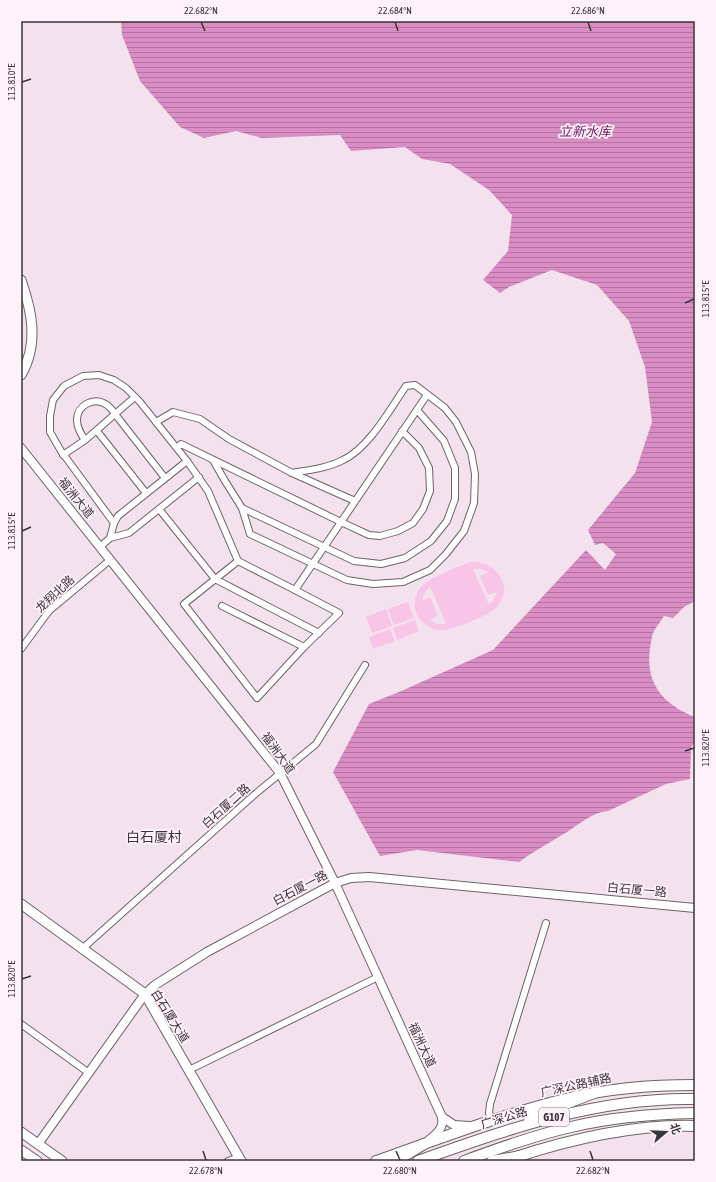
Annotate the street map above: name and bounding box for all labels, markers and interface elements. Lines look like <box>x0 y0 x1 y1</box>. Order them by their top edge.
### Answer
text: 22.682°N <box>184 5 218 16</box>
text: 22.684°N <box>378 5 412 16</box>
text: 22.686°N <box>571 5 605 16</box>
text: 113.810°E <box>6 63 17 101</box>
water label: 立新水库 <box>559 124 613 139</box>
text: 113.815°E <box>700 280 711 318</box>
street label: 福洲大道 <box>55 475 97 521</box>
text: 113.815°E <box>6 512 17 550</box>
street label: 龙翔北路 <box>33 573 77 615</box>
street label: 福洲大道 <box>258 729 298 777</box>
text: 113.820°E <box>700 729 711 767</box>
street label: 白石厦二路 <box>199 781 253 831</box>
district label: 白石厦村 <box>126 829 182 845</box>
street label: 白石厦一路 <box>270 868 330 908</box>
street label: 白石厦一路 <box>606 880 668 900</box>
text: 113.820°E <box>6 960 17 998</box>
street label: 白石厦大道 <box>148 987 192 1045</box>
street label: 福洲大道 <box>406 1020 438 1070</box>
street label: 广深公路辅路 <box>539 1071 613 1099</box>
street label: 广深公路 <box>479 1104 529 1132</box>
road number: G107 <box>539 1108 569 1126</box>
north arrow <box>646 1112 686 1152</box>
text: 北 <box>668 1122 683 1136</box>
text: 22.678°N <box>189 1165 223 1176</box>
text: 22.680°N <box>383 1165 417 1176</box>
text: 22.682°N <box>576 1165 610 1176</box>

